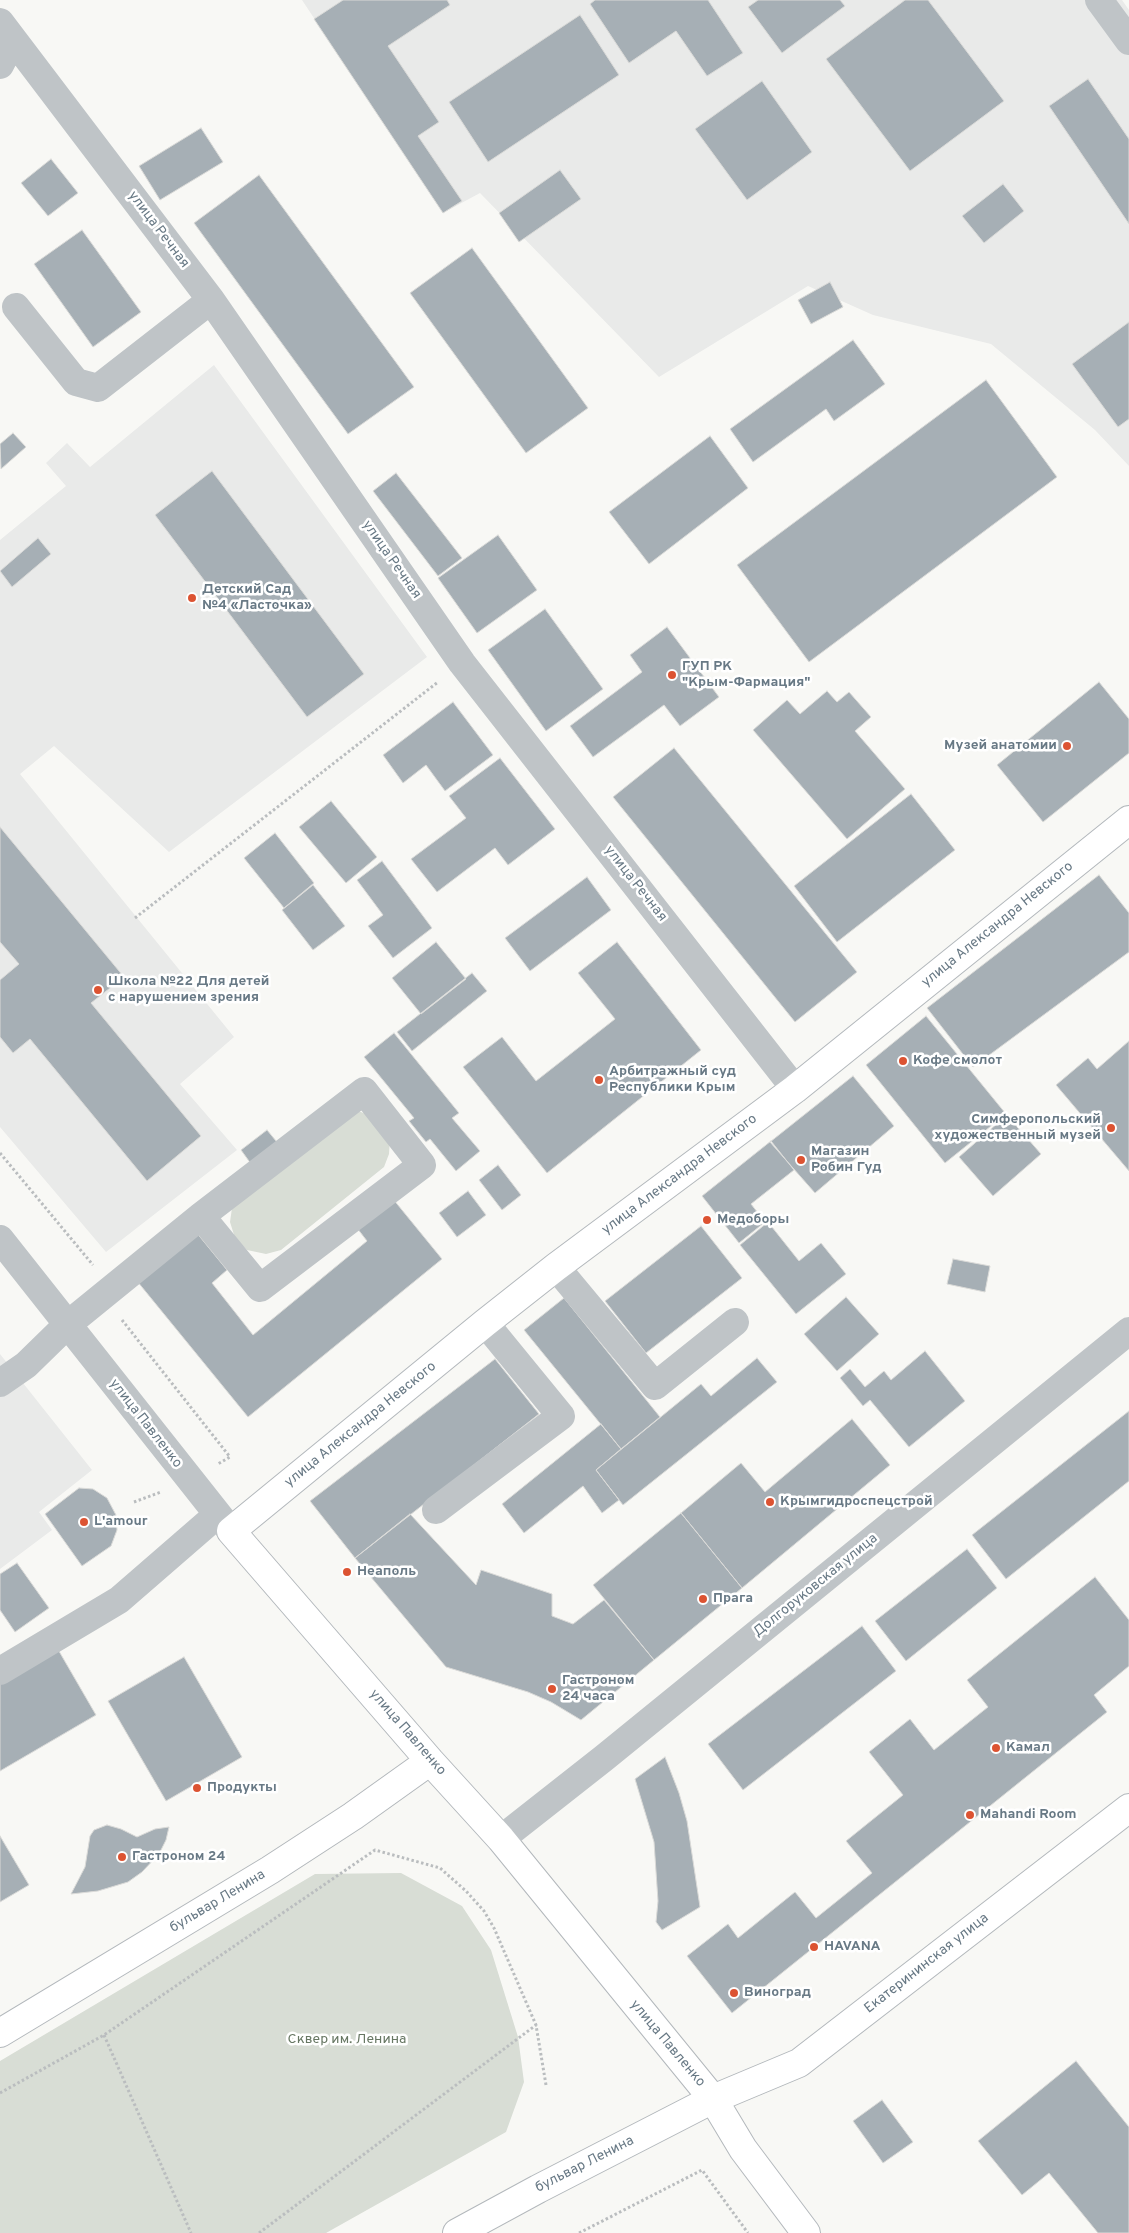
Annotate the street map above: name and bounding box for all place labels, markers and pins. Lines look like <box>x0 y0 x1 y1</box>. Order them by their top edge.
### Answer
place label: Детский Сад №4 «Ласточка» <box>202 582 312 614</box>
marker: Детский Сад №4 «Ласточка» <box>186 592 198 604</box>
place label: ГУП РК "Крым-Фармация" <box>682 659 810 692</box>
marker: ГУП РК "Крым-Фармация" <box>666 669 678 681</box>
place label: Музей анатомии <box>944 738 1057 754</box>
marker: Музей анатомии <box>1061 740 1073 752</box>
place label: Школа №22 Для детей с нарушением зрения <box>108 974 269 1006</box>
marker: Школа №22 Для детей с нарушением зрения <box>92 984 104 996</box>
place label: Кофе смолот <box>913 1053 1002 1069</box>
marker: Кофе смолот <box>897 1055 909 1067</box>
place label: Арбитражный суд Республики Крым <box>609 1064 736 1096</box>
marker: Арбитражный суд Республики Крым <box>593 1074 605 1086</box>
place label: Симферопольский художественный музей <box>934 1112 1101 1144</box>
marker: Симферопольский художественный музей <box>1105 1122 1117 1134</box>
place label: Магазин Робин Гуд <box>811 1144 882 1176</box>
marker: Магазин Робин Гуд <box>795 1154 807 1166</box>
place label: Медоборы <box>717 1212 789 1228</box>
marker: Медоборы <box>701 1214 713 1226</box>
place label: Крымгидроспецстрой <box>780 1494 933 1510</box>
marker: Крымгидроспецстрой <box>764 1496 776 1508</box>
place label: L'amour <box>94 1514 148 1530</box>
marker: L'amour <box>78 1516 90 1528</box>
place label: Неаполь <box>357 1564 416 1580</box>
marker: Неаполь <box>341 1566 353 1578</box>
place label: Прага <box>713 1591 753 1607</box>
marker: Прага <box>697 1593 709 1605</box>
place label: Гастроном 24 часа <box>562 1673 634 1705</box>
marker: Гастроном 24 часа <box>546 1683 558 1695</box>
place label: Камал <box>1006 1740 1050 1756</box>
marker: Камал <box>990 1742 1002 1754</box>
place label: Продукты <box>207 1780 277 1796</box>
marker: Продукты <box>191 1782 203 1794</box>
place label: Mahandi Room <box>980 1807 1077 1823</box>
marker: Mahandi Room <box>964 1809 976 1821</box>
place label: Гастроном 24 <box>132 1849 225 1865</box>
marker: Гастроном 24 <box>116 1851 128 1863</box>
place label: HAVANA <box>824 1939 881 1955</box>
marker: HAVANA <box>808 1941 820 1953</box>
place label: Виноград <box>744 1985 811 2001</box>
marker: Виноград <box>728 1987 740 1999</box>

